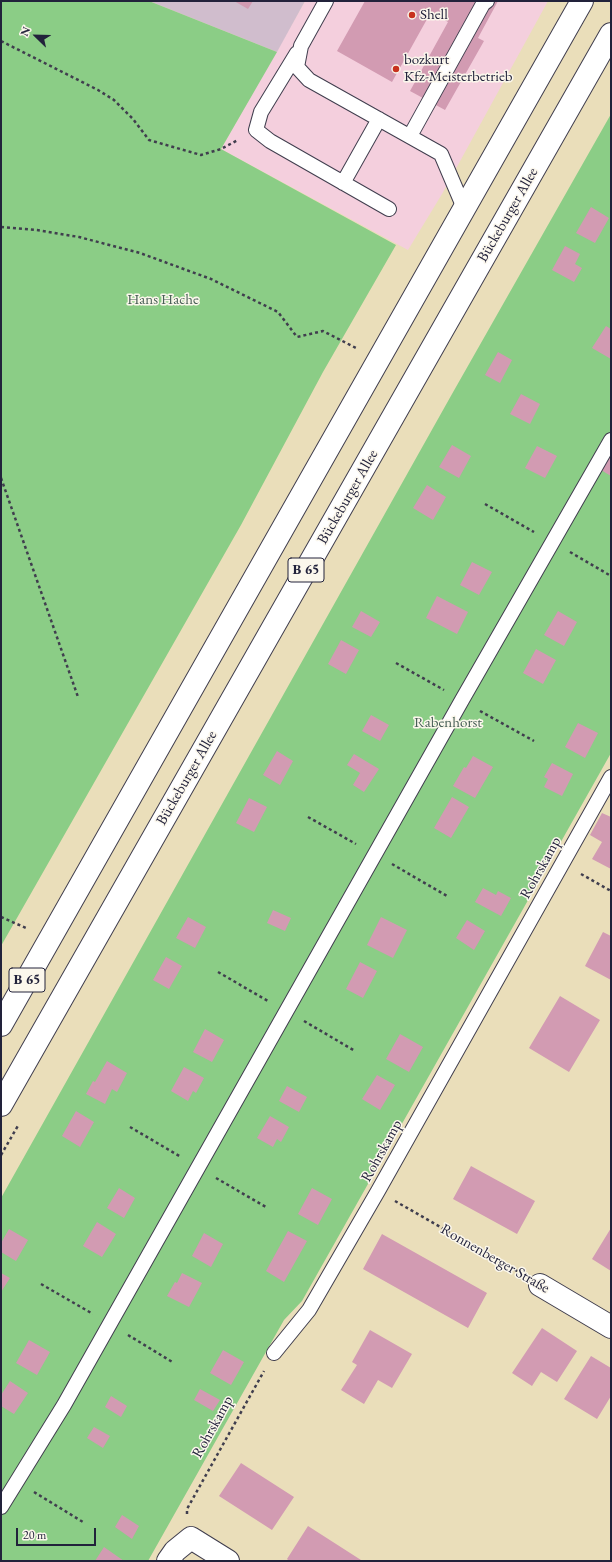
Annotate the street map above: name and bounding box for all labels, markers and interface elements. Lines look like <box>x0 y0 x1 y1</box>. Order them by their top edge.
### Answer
place label: Shell <box>420 6 448 24</box>
marker: Shell <box>407 10 417 20</box>
north arrow <box>16 16 56 56</box>
text: N <box>17 24 33 38</box>
place label: bozkurt Kfz-Meisterbetrieb <box>404 51 512 86</box>
marker: bozkurt Kfz-Meisterbetrieb <box>391 64 401 74</box>
street label: Bückeburger Allee <box>474 165 542 265</box>
park label: Hans Hache <box>127 291 199 309</box>
street label: Bückeburger Allee <box>314 447 382 547</box>
road number: B 65 <box>288 558 324 582</box>
park label: Rabenhorst <box>414 714 482 732</box>
street label: Bückeburger Allee <box>153 728 221 828</box>
street label: Rohrskamp <box>517 834 565 902</box>
road number: B 65 <box>9 968 45 992</box>
street label: Rohrskamp <box>358 1117 406 1185</box>
street label: Ronnenberger Straße <box>437 1221 553 1297</box>
street label: Rohrskamp <box>189 1393 237 1461</box>
scale bar <box>18 1520 98 1546</box>
text: 20 m <box>23 1527 46 1543</box>

